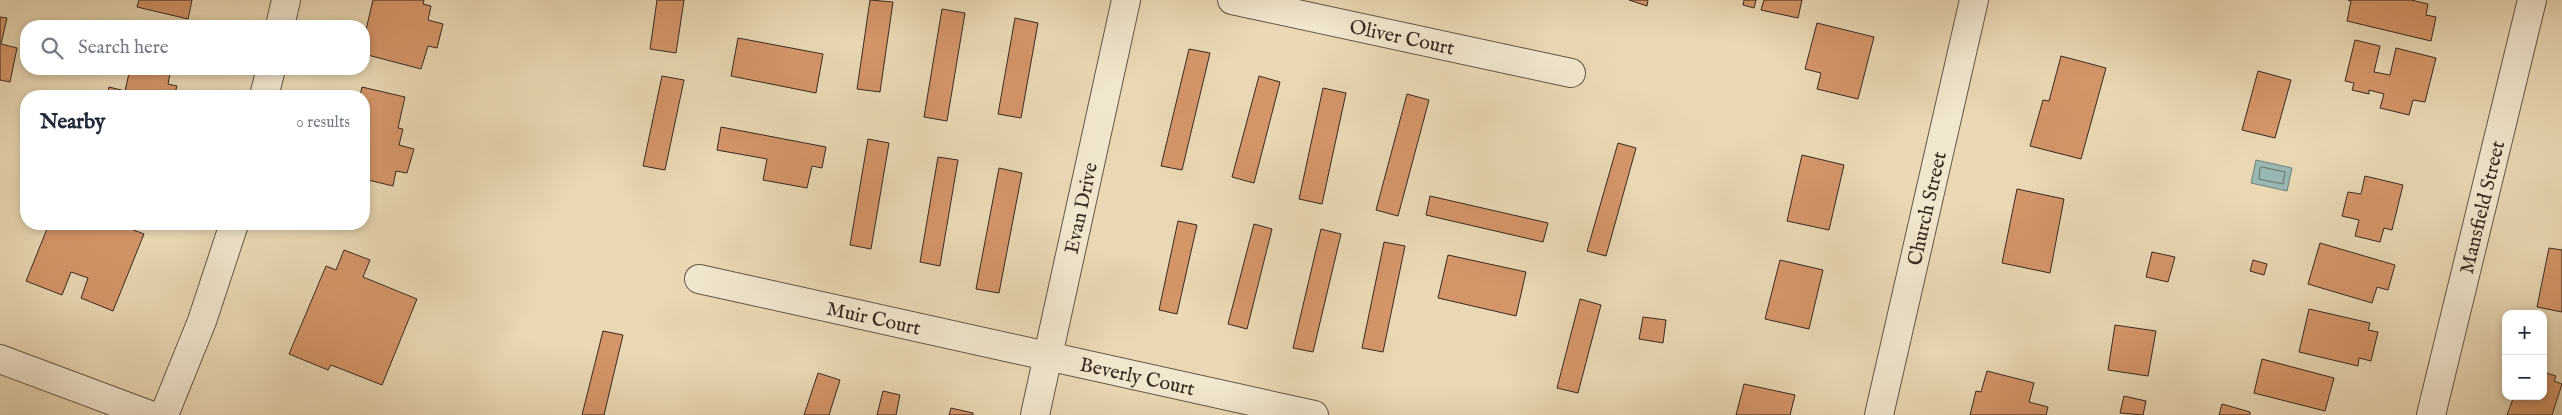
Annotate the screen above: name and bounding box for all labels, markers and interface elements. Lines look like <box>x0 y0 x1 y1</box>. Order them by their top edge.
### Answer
street label: Oliver Court <box>1347 15 1457 62</box>
search box <box>20 20 370 75</box>
icon: search <box>38 34 66 62</box>
text: Search here <box>78 36 169 60</box>
text: Nearby <box>40 109 105 136</box>
text: 0 results <box>296 113 350 133</box>
street label: Mansfield Street <box>2455 138 2511 277</box>
street label: Church Street <box>1903 149 1953 268</box>
street label: Evan Drive <box>1060 160 1104 256</box>
street label: Muir Court <box>824 297 923 342</box>
map controls <box>2502 310 2547 400</box>
button: + <box>2502 310 2547 355</box>
street label: Beverly Court <box>1077 353 1197 402</box>
button: − <box>2502 355 2547 400</box>

